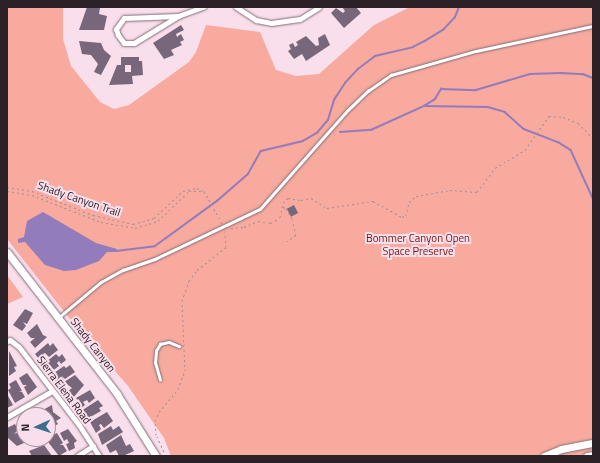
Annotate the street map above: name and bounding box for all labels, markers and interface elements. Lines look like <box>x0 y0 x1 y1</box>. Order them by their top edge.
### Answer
street label: Shady Canyon Trail <box>36 179 122 219</box>
park label: Bommer Canyon Open Space Preserve <box>366 232 470 258</box>
street label: Shady Canyon <box>68 315 118 375</box>
street label: Sierra Elena Road <box>34 354 94 426</box>
north arrow <box>16 407 56 447</box>
text: N <box>17 423 33 432</box>

